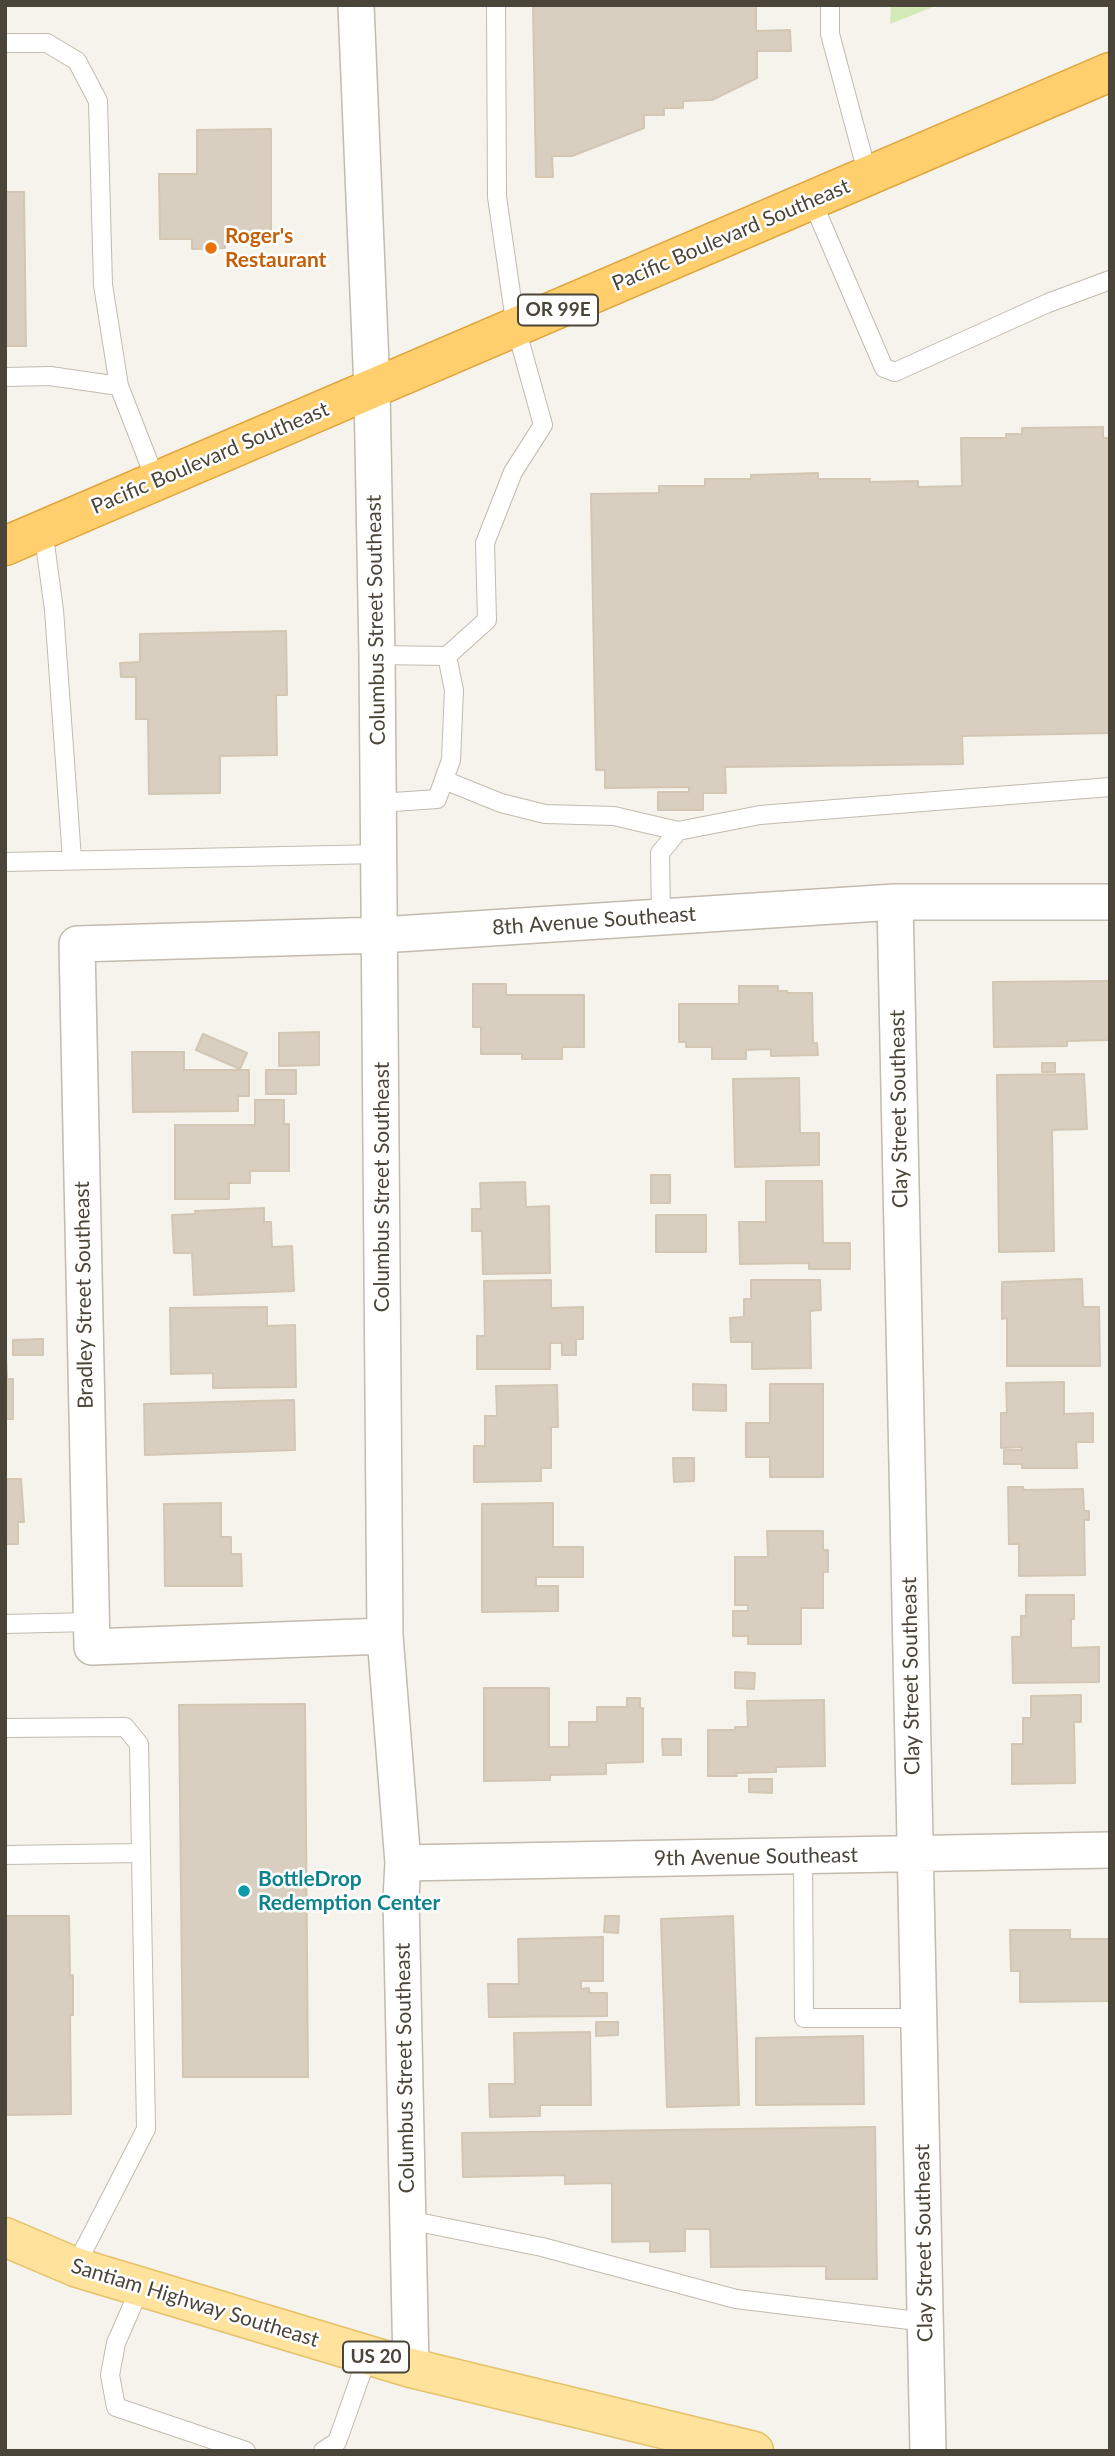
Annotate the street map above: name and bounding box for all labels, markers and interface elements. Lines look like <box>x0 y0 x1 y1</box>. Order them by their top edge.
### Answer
street label: Pacific Boulevard Southeast <box>608 173 854 297</box>
place label: Roger's Restaurant <box>225 223 326 273</box>
marker: Roger's Restaurant <box>203 240 219 256</box>
road number: OR 99E <box>518 294 598 326</box>
street label: Pacific Boulevard Southeast <box>87 396 333 520</box>
street label: Columbus Street Southeast <box>361 494 391 746</box>
street label: 8th Avenue Southeast <box>491 901 697 941</box>
street label: Clay Street Southeast <box>885 1010 913 1208</box>
street label: Columbus Street Southeast <box>369 1062 395 1312</box>
street label: Bradley Street Southeast <box>69 1181 99 1409</box>
street label: Clay Street Southeast <box>897 1577 925 1775</box>
street label: 9th Avenue Southeast <box>654 1843 858 1871</box>
place label: BottleDrop Redemption Center <box>258 1866 440 1916</box>
marker: BottleDrop Redemption Center <box>236 1883 252 1899</box>
street label: Columbus Street Southeast <box>390 1942 420 2194</box>
street label: Clay Street Southeast <box>910 2144 938 2342</box>
street label: Santiam Highway Southeast <box>68 2253 322 2353</box>
road number: US 20 <box>343 2342 409 2372</box>

